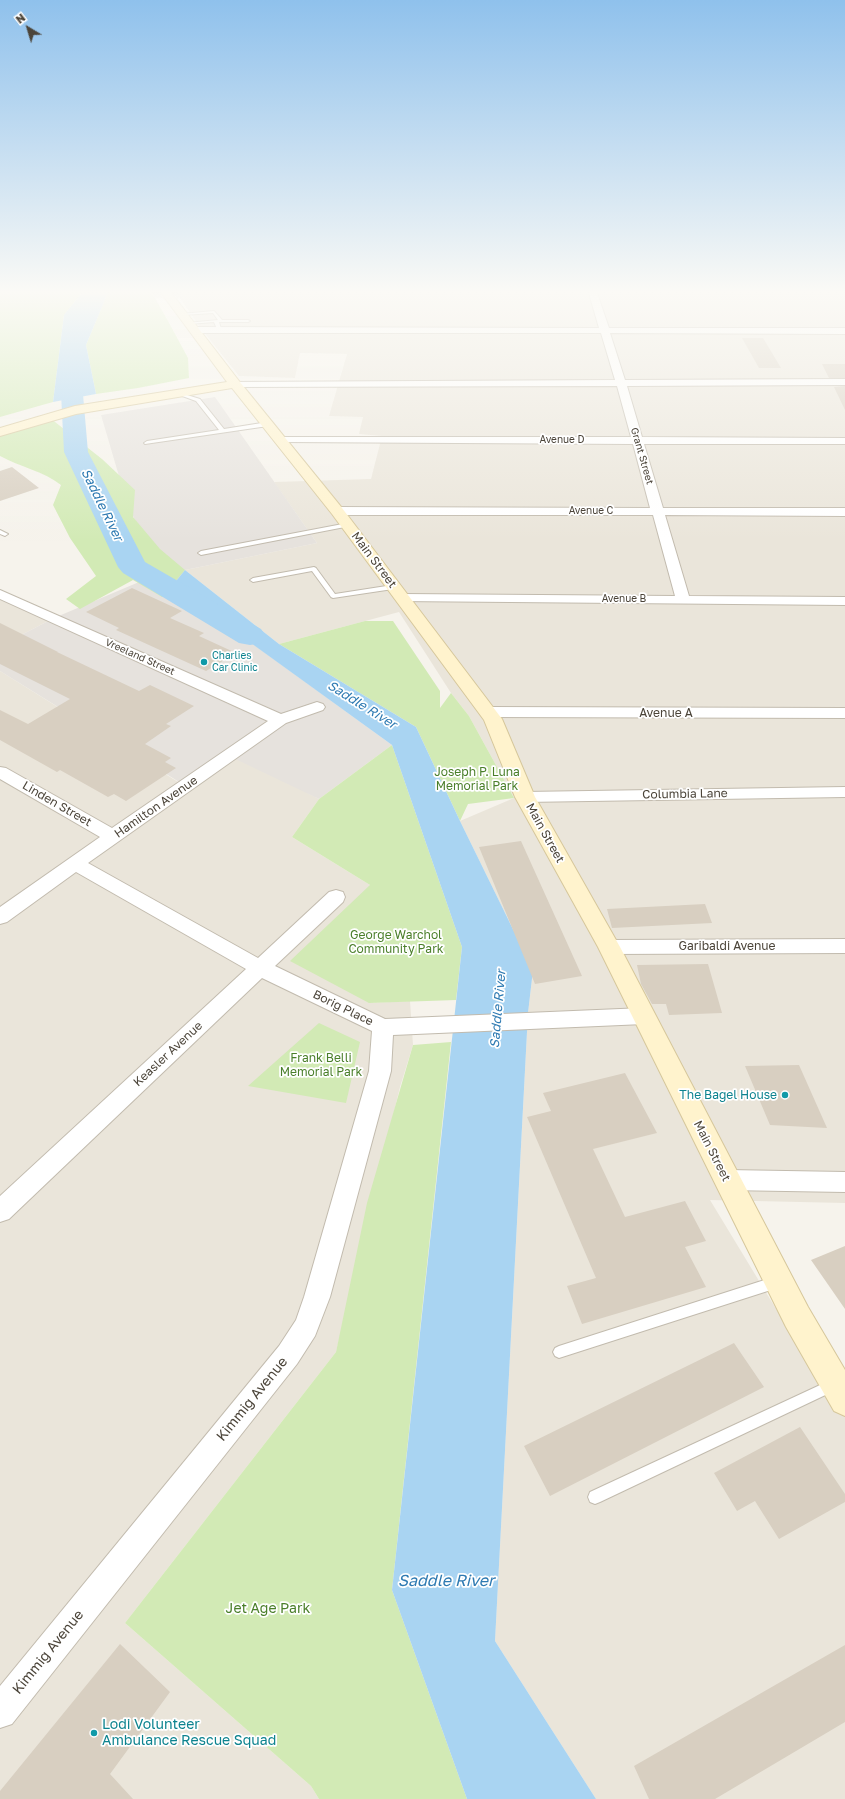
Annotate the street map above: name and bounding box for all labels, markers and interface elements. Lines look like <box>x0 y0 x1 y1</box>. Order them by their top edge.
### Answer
north arrow <box>8 8 48 48</box>
text: N <box>13 10 28 26</box>
street label: Grant Street <box>628 426 656 486</box>
street label: Avenue D <box>540 434 584 446</box>
water label: Saddle River <box>78 466 126 544</box>
street label: Avenue C <box>569 505 613 517</box>
street label: Main Street <box>348 529 400 591</box>
street label: Avenue B <box>602 593 646 605</box>
street label: Vreeland Street <box>103 636 177 678</box>
place label: Charlies Car Clinic <box>212 650 258 674</box>
marker: Charlies Car Clinic <box>199 657 209 667</box>
water label: Saddle River <box>325 678 399 732</box>
street label: Avenue A <box>639 706 693 720</box>
park label: Joseph P. Luna Memorial Park <box>434 765 520 793</box>
street label: Hamilton Avenue <box>112 773 200 841</box>
street label: Linden Street <box>20 778 94 830</box>
street label: Columbia Lane <box>642 786 728 802</box>
street label: Main Street <box>523 801 567 865</box>
park label: George Warchol Community Park <box>348 928 444 956</box>
street label: Garibaldi Avenue <box>679 939 775 953</box>
water label: Saddle River <box>487 969 509 1049</box>
street label: Borig Place <box>310 987 376 1029</box>
street label: Keasler Avenue <box>131 1018 205 1090</box>
park label: Frank Belli Memorial Park <box>280 1051 362 1079</box>
place label: The Bagel House <box>679 1088 777 1102</box>
marker: The Bagel House <box>780 1090 790 1100</box>
street label: Main Street <box>691 1118 733 1184</box>
street label: Kimmig Avenue <box>213 1354 291 1444</box>
water label: Saddle River <box>398 1571 494 1591</box>
park label: Jet Age Park <box>226 1601 310 1617</box>
street label: Kimmig Avenue <box>9 1607 87 1697</box>
place label: Lodi Volunteer Ambulance Rescue Squad <box>102 1717 276 1750</box>
marker: Lodi Volunteer Ambulance Rescue Squad <box>89 1728 99 1738</box>

